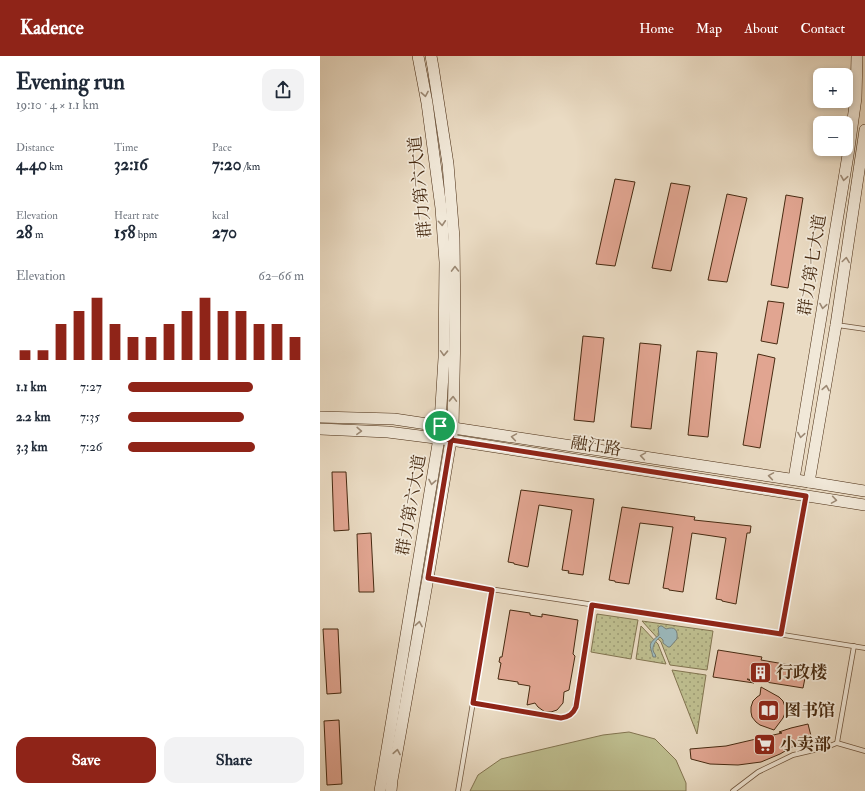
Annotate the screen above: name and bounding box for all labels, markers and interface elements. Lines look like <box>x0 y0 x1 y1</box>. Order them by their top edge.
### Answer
text: Kadence <box>20 16 84 40</box>
text: Home <box>639 20 674 37</box>
text: Map <box>696 20 722 37</box>
text: About <box>744 20 778 37</box>
text: Contact <box>800 20 845 37</box>
text: Evening run <box>16 68 125 96</box>
map controls <box>813 68 853 156</box>
button: + <box>813 68 853 108</box>
button: share <box>262 69 304 111</box>
one-way arrow <box>421 91 429 97</box>
text: 19:10 · 4 × 1.1 km <box>16 97 99 113</box>
button: − <box>813 116 853 156</box>
street label: 群力第六大道 <box>404 135 436 239</box>
text: Distance <box>16 141 54 154</box>
text: Time <box>114 141 138 154</box>
text: Pace <box>212 141 232 154</box>
text: 4.40 <box>16 154 47 175</box>
text: 32:16 <box>114 154 148 175</box>
text: 7:20 <box>212 154 241 175</box>
text: km <box>47 160 63 173</box>
text: /km <box>241 160 260 173</box>
one-way arrow <box>840 175 849 181</box>
text: Elevation <box>16 209 58 222</box>
text: Heart rate <box>114 209 159 222</box>
text: kcal <box>212 209 229 222</box>
street label: 群力第七大道 <box>794 213 830 317</box>
one-way arrow <box>438 220 447 226</box>
text: 28 <box>16 222 33 243</box>
text: 158 <box>114 222 135 243</box>
text: 270 <box>212 222 237 243</box>
text: m <box>33 228 43 241</box>
text: bpm <box>135 228 157 241</box>
one-way arrow <box>841 256 850 263</box>
one-way arrow <box>451 266 459 272</box>
text: Elevation <box>16 268 66 284</box>
text: 62–66 m <box>258 268 304 284</box>
one-way arrow <box>819 303 827 309</box>
one-way arrow <box>440 350 449 356</box>
text: 1.1 km <box>16 379 47 395</box>
text: 7:27 <box>80 379 102 395</box>
one-way arrow <box>821 385 829 391</box>
one-way arrow <box>449 396 457 402</box>
text: 2.2 km <box>16 409 51 425</box>
text: 7:35 <box>80 409 100 425</box>
pin <box>423 409 457 443</box>
icon: arrive <box>429 415 451 437</box>
one-way arrow <box>356 426 362 435</box>
one-way arrow <box>797 431 806 438</box>
street label: 融江路 <box>569 432 623 460</box>
one-way arrow <box>511 433 517 442</box>
text: 3.3 km <box>16 439 48 455</box>
text: 7:26 <box>80 439 102 455</box>
street label: 群力第六大道 <box>392 453 430 557</box>
one-way arrow <box>640 453 646 461</box>
one-way arrow <box>768 472 774 481</box>
one-way arrow <box>428 479 437 485</box>
one-way arrow <box>831 495 837 504</box>
one-way arrow <box>415 621 423 628</box>
building icon: 行政楼 <box>747 659 773 685</box>
place label: 行政楼 <box>776 662 827 683</box>
library icon: 图书馆 <box>755 697 781 723</box>
place label: 图书馆 <box>784 700 835 721</box>
supermarket icon: 小卖部 <box>752 731 778 757</box>
place label: 小卖部 <box>780 734 831 755</box>
button: Save <box>16 737 156 783</box>
button: Share <box>164 737 304 783</box>
one-way arrow <box>392 749 401 756</box>

